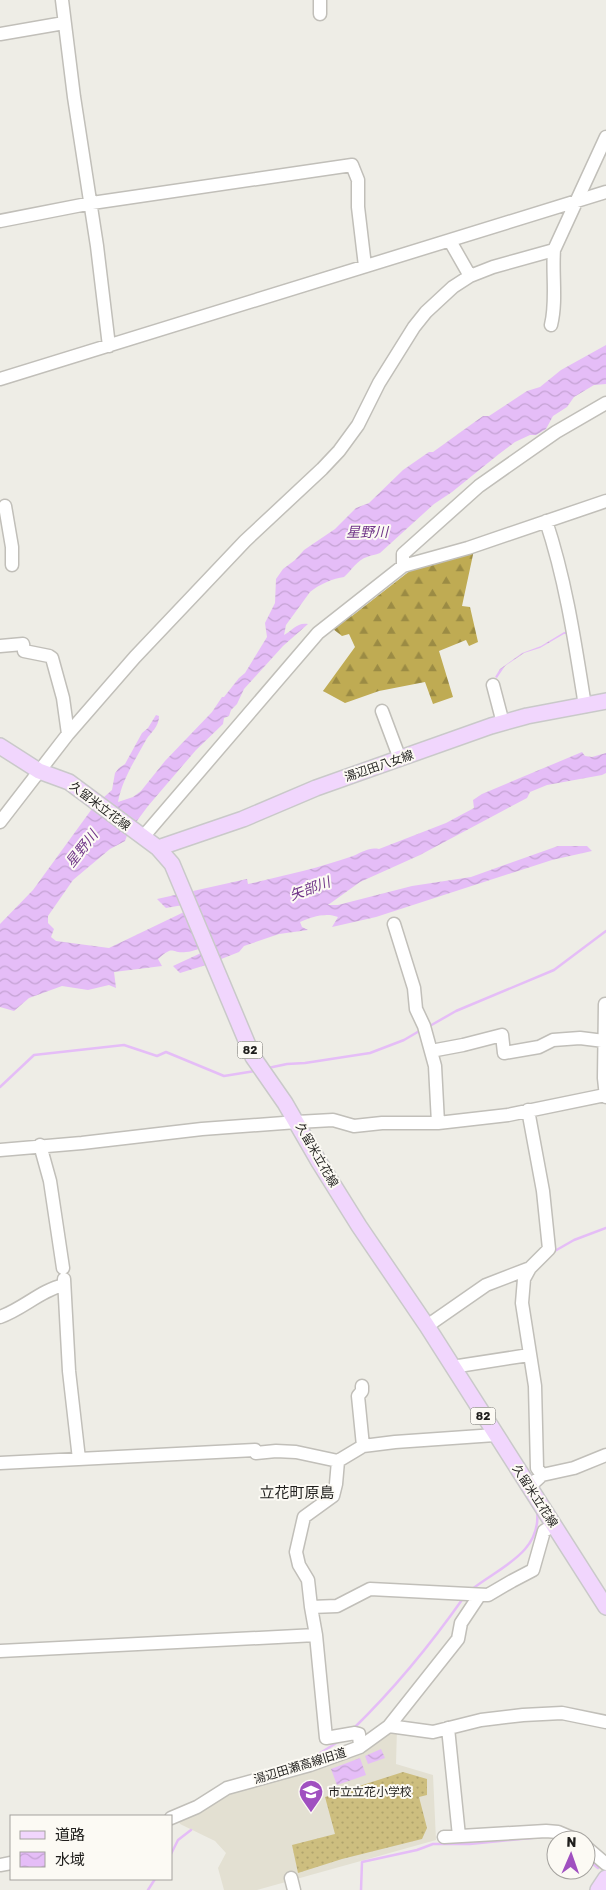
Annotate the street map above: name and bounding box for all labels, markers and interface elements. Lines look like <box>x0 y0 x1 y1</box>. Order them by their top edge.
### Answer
water label: 星野川 <box>346 524 390 541</box>
street label: 湯辺田八女線 <box>343 748 415 784</box>
street label: 久留米立花線 <box>67 779 133 833</box>
water label: 星野川 <box>62 826 103 871</box>
water label: 矢部川 <box>287 873 335 904</box>
road number: 82 <box>238 1042 262 1058</box>
street label: 久留米立花線 <box>293 1120 341 1190</box>
road number: 82 <box>470 1408 496 1424</box>
street label: 久留米立花線 <box>510 1462 560 1530</box>
district label: 立花町原島 <box>259 1484 335 1502</box>
street label: 湯辺田瀬高線旧道 <box>252 1745 348 1787</box>
school or university icon: 市立立花小学校 <box>298 1779 324 1813</box>
place label: 市立立花小学校 <box>328 1785 412 1799</box>
legend <box>10 1815 172 1880</box>
text: 道路 <box>55 1826 85 1844</box>
north arrow <box>546 1830 596 1880</box>
text: N <box>566 1834 577 1851</box>
text: 水域 <box>55 1851 85 1869</box>

